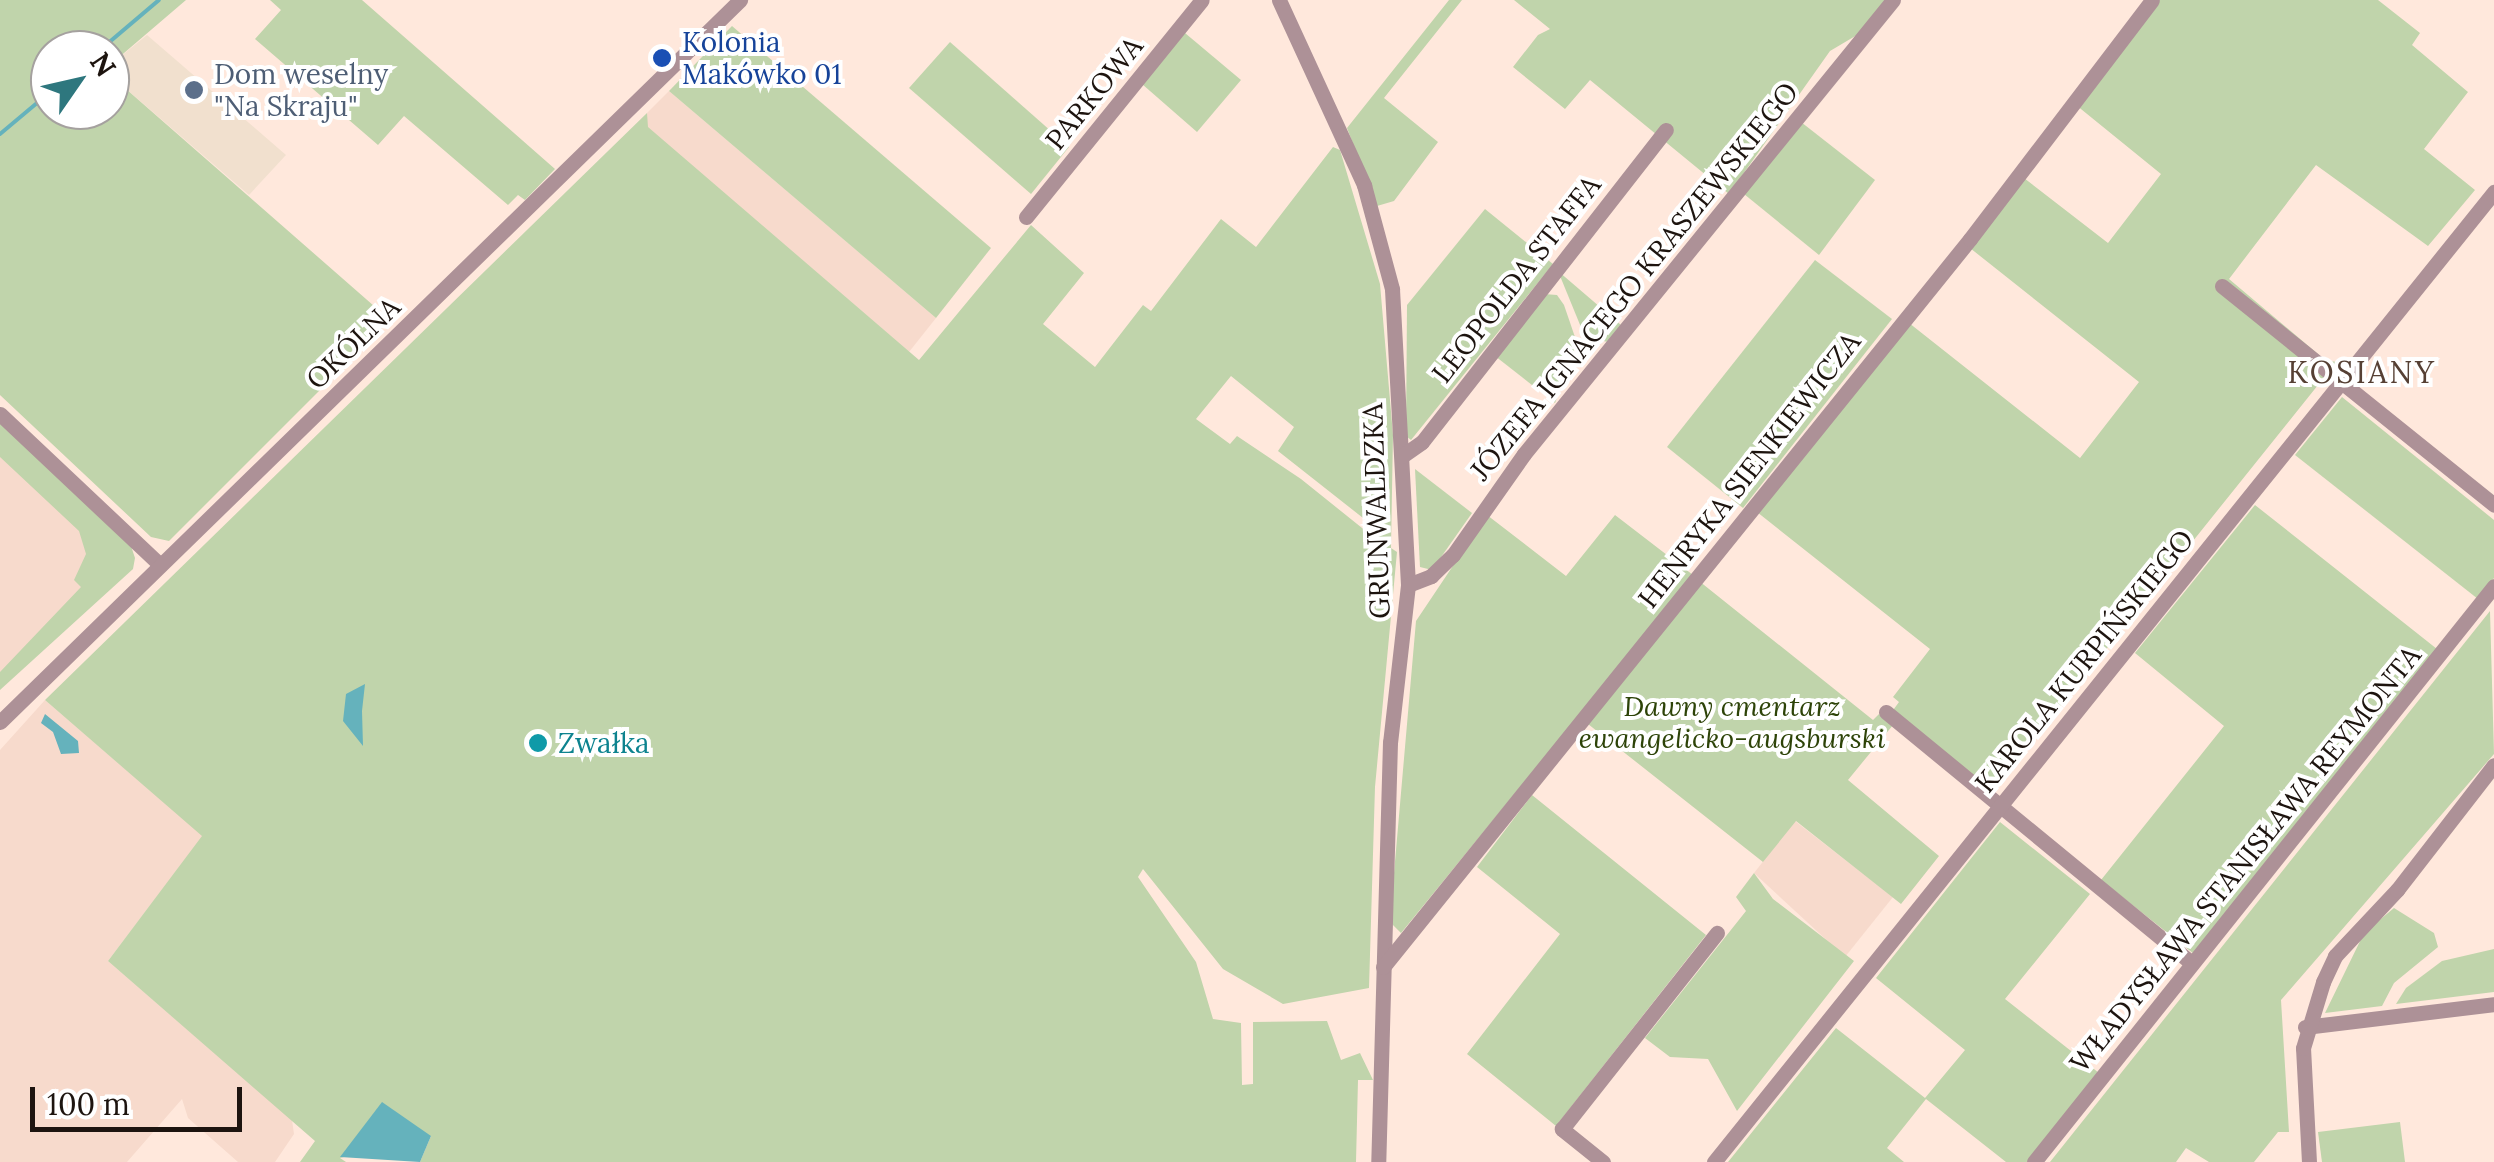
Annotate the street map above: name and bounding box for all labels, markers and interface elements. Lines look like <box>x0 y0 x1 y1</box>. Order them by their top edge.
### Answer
place label: Kolonia Makówko 01 <box>682 25 842 91</box>
north arrow <box>30 30 130 130</box>
street label: PARKOWA <box>1038 30 1150 156</box>
text: N <box>82 45 124 83</box>
marker: Kolonia Makówko 01 <box>651 47 673 69</box>
place label: Dom weselny "Na Skraju" <box>214 57 388 123</box>
street label: JÓZEFA IGNACEGO KRASZEWSKIEGO <box>1463 75 1805 487</box>
marker: Dom weselny "Na Skraju" <box>183 79 205 101</box>
street label: LEOPOLDA STAFFA <box>1425 169 1607 389</box>
street label: OKÓLNA <box>299 290 407 396</box>
street label: HENRYKA SIENKIEWICZA <box>1631 325 1867 615</box>
district label: KOSIANY <box>2288 354 2436 390</box>
street label: GRUNWALDZKA <box>1355 403 1397 619</box>
street label: KAROLA KURPIŃSKIEGO <box>1968 523 2200 799</box>
street label: WŁADYSŁAWA STANISŁAWA REYMONTA <box>2062 639 2428 1079</box>
park label: Dawny cmentarz ewangelicko-augsburski <box>1579 689 1885 755</box>
place label: Zwałka <box>558 726 649 760</box>
marker: Zwałka <box>527 732 549 754</box>
scale bar <box>35 1067 248 1129</box>
text: 100 m <box>47 1085 130 1123</box>

